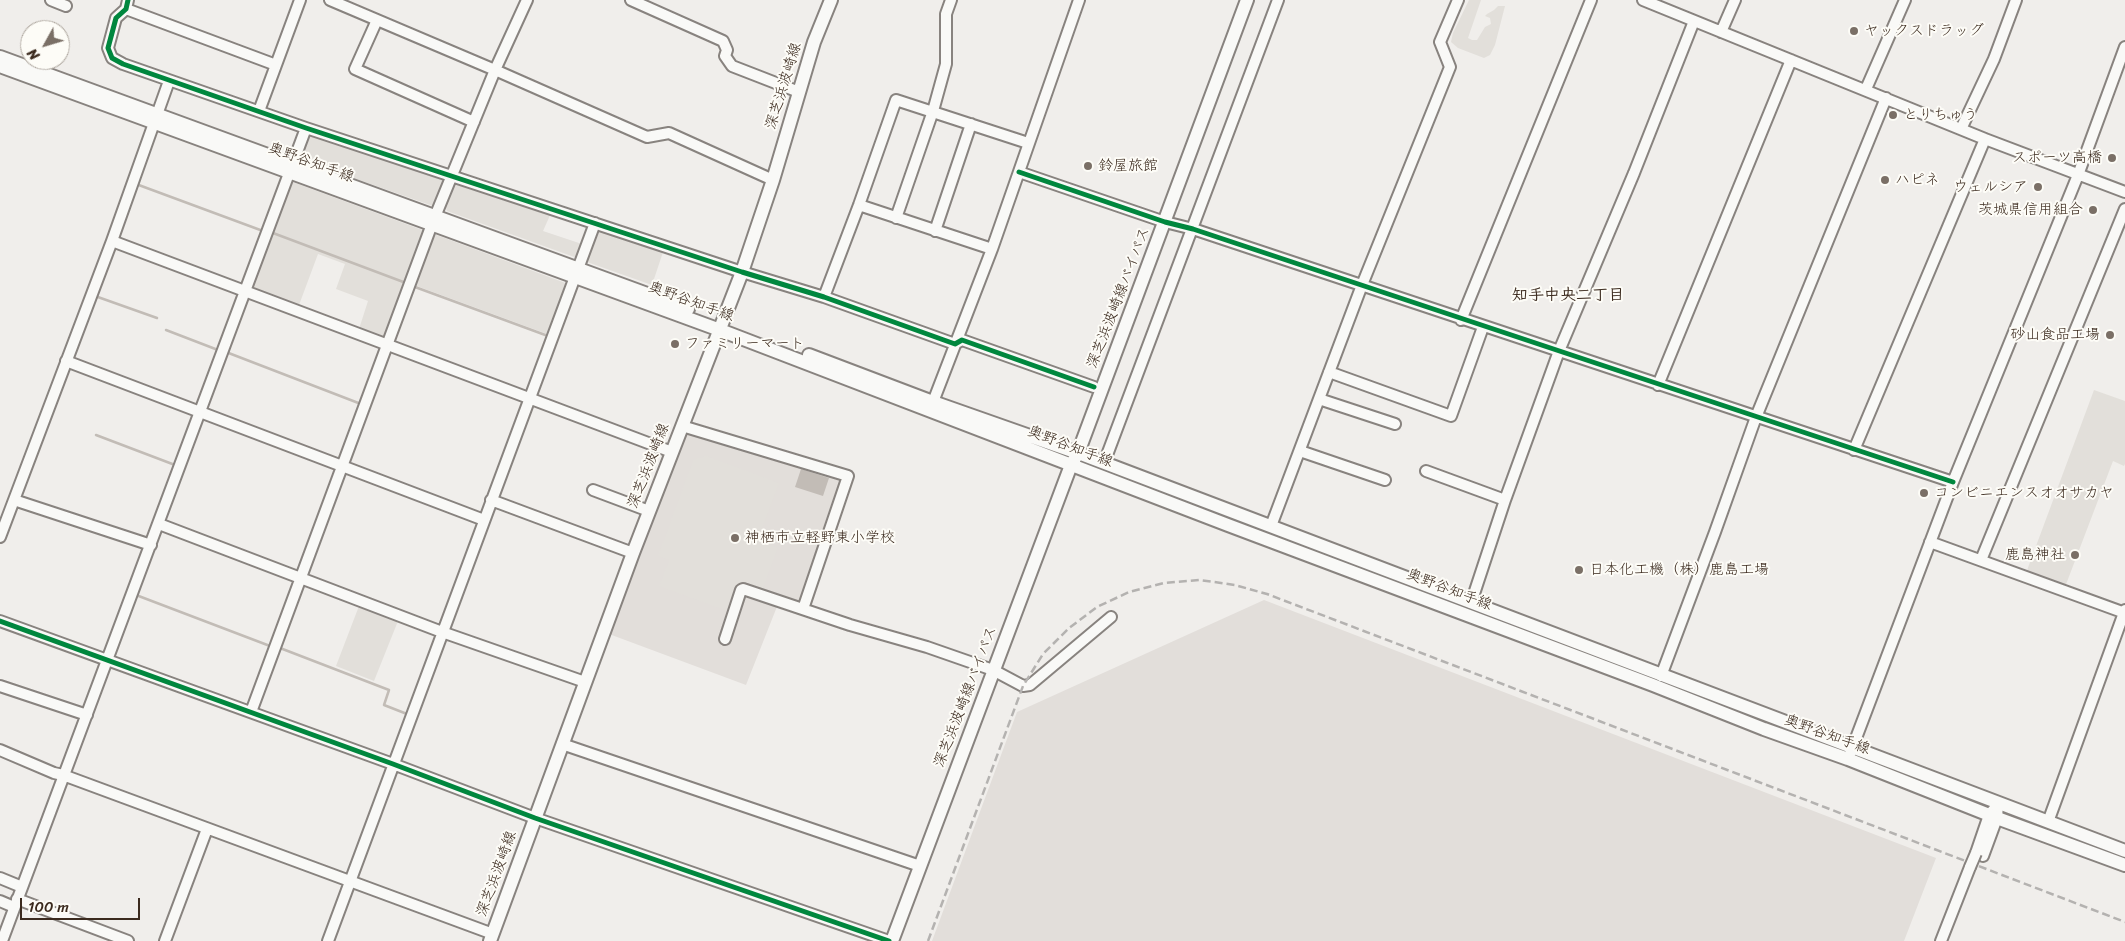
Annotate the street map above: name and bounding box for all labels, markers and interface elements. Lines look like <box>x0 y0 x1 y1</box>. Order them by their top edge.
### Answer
north arrow <box>20 20 70 70</box>
place label: ヤックスドラッグ <box>1864 22 1984 40</box>
marker: ヤックスドラッグ <box>1848 25 1860 37</box>
street label: 深芝浜波崎線 <box>762 40 806 132</box>
text: N <box>21 42 47 66</box>
place label: とりちゅう <box>1903 106 1978 124</box>
marker: とりちゅう <box>1887 109 1899 121</box>
street label: 奥野谷知手線 <box>266 139 356 187</box>
place label: スポーツ高橋 <box>2012 149 2102 167</box>
marker: スポーツ高橋 <box>2106 152 2118 164</box>
place label: 鈴屋旅館 <box>1098 157 1158 175</box>
marker: 鈴屋旅館 <box>1082 160 1094 172</box>
place label: ハピネ <box>1895 171 1940 189</box>
marker: ハピネ <box>1879 174 1891 186</box>
place label: ウェルシア <box>1953 178 2028 196</box>
marker: ウェルシア <box>2032 181 2044 193</box>
place label: 茨城県信用組合 <box>1978 201 2083 219</box>
marker: 茨城県信用組合 <box>2087 204 2099 216</box>
street label: 深芝浜波崎線バイパス <box>1084 225 1154 371</box>
street label: 奥野谷知手線 <box>646 278 736 326</box>
district label: 知手中央二丁目 <box>1512 286 1624 306</box>
place label: 砂山食品工場 <box>2010 326 2100 344</box>
marker: 砂山食品工場 <box>2104 329 2116 341</box>
place label: ファミリーマート <box>685 335 805 353</box>
marker: ファミリーマート <box>669 338 681 350</box>
street label: 深芝浜波崎線 <box>624 421 674 511</box>
street label: 奥野谷知手線 <box>1025 422 1115 472</box>
place label: コンビニエンスオオサカヤ <box>1934 484 2114 502</box>
marker: コンビニエンスオオサカヤ <box>1918 487 1930 499</box>
place label: 神栖市立軽野東小学校 <box>745 529 895 547</box>
marker: 神栖市立軽野東小学校 <box>729 532 741 544</box>
place label: 鹿島神社 <box>2005 546 2065 564</box>
marker: 鹿島神社 <box>2069 549 2081 561</box>
place label: 日本化工機（株）鹿島工場 <box>1589 561 1769 579</box>
marker: 日本化工機（株）鹿島工場 <box>1573 564 1585 576</box>
street label: 奥野谷知手線 <box>1404 565 1494 615</box>
street label: 深芝浜波崎線バイパス <box>931 624 1001 770</box>
street label: 奥野谷知手線 <box>1782 711 1872 759</box>
street label: 深芝浜波崎線 <box>473 829 521 919</box>
scale bar <box>22 888 142 920</box>
text: 100 m <box>28 894 69 920</box>

